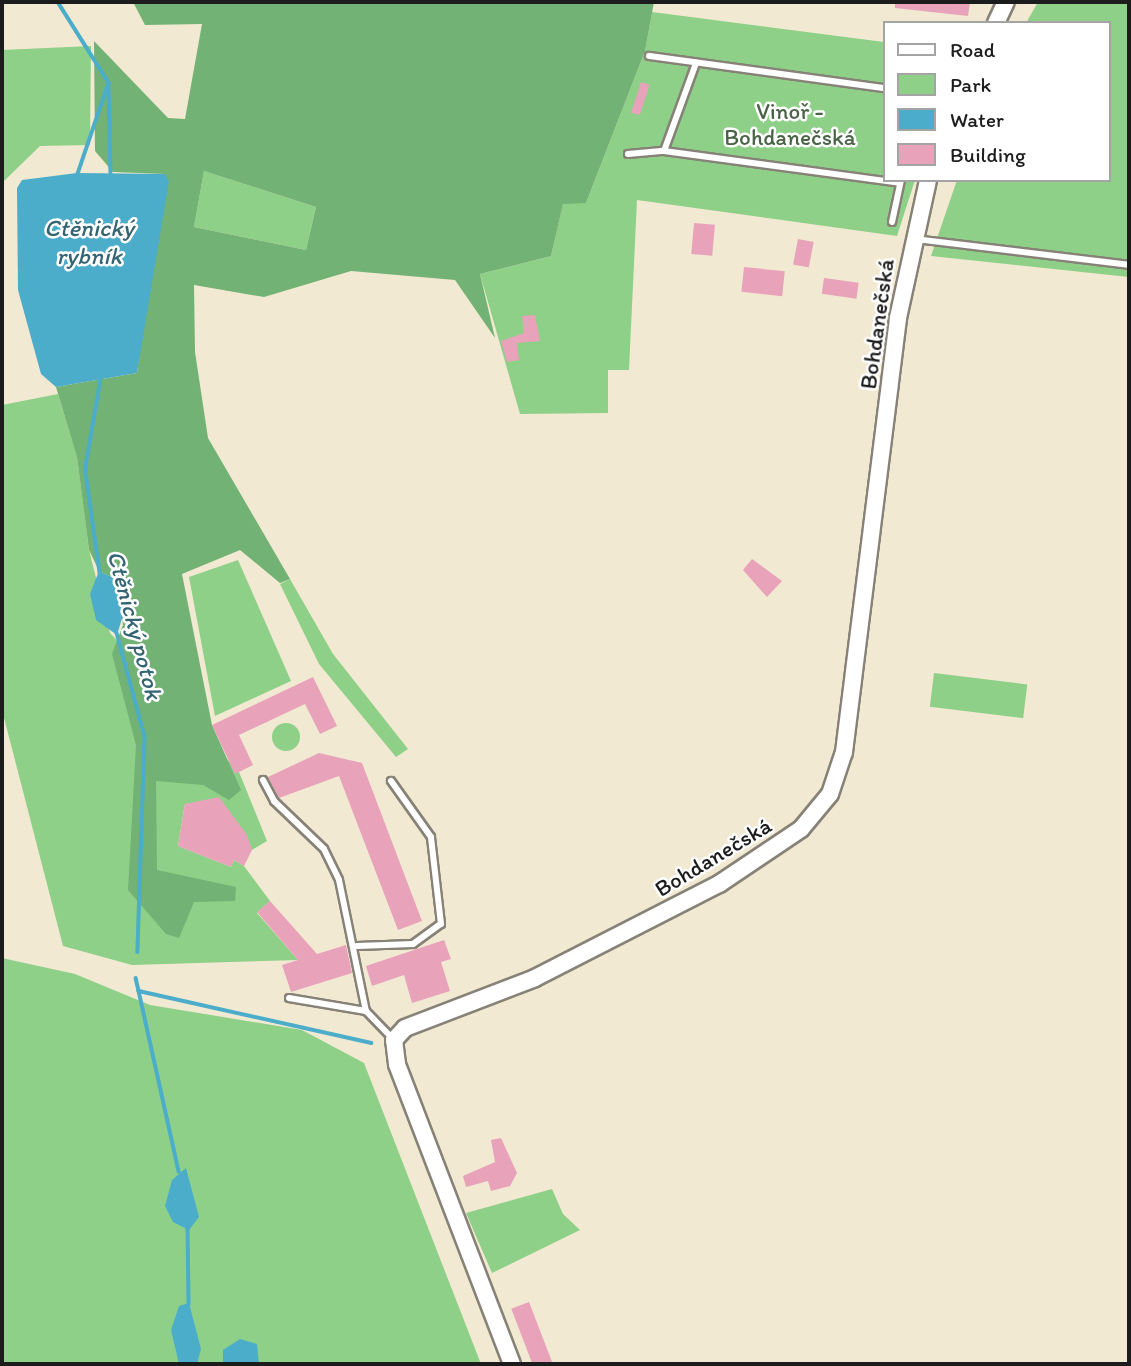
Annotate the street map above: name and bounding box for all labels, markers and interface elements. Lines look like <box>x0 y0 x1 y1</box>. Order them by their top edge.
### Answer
legend <box>883 21 1110 182</box>
text: Road <box>950 37 995 62</box>
text: Park <box>950 72 991 97</box>
park label: Vinoř - Bohdanečská <box>724 97 856 151</box>
text: Water <box>950 107 1004 132</box>
text: Building <box>950 142 1026 167</box>
water label: Ctěnický rybník <box>44 214 134 270</box>
street label: Bohdanečská <box>854 257 900 391</box>
water label: Ctěnický potok <box>101 547 169 703</box>
street label: Bohdanečská <box>650 811 776 903</box>

